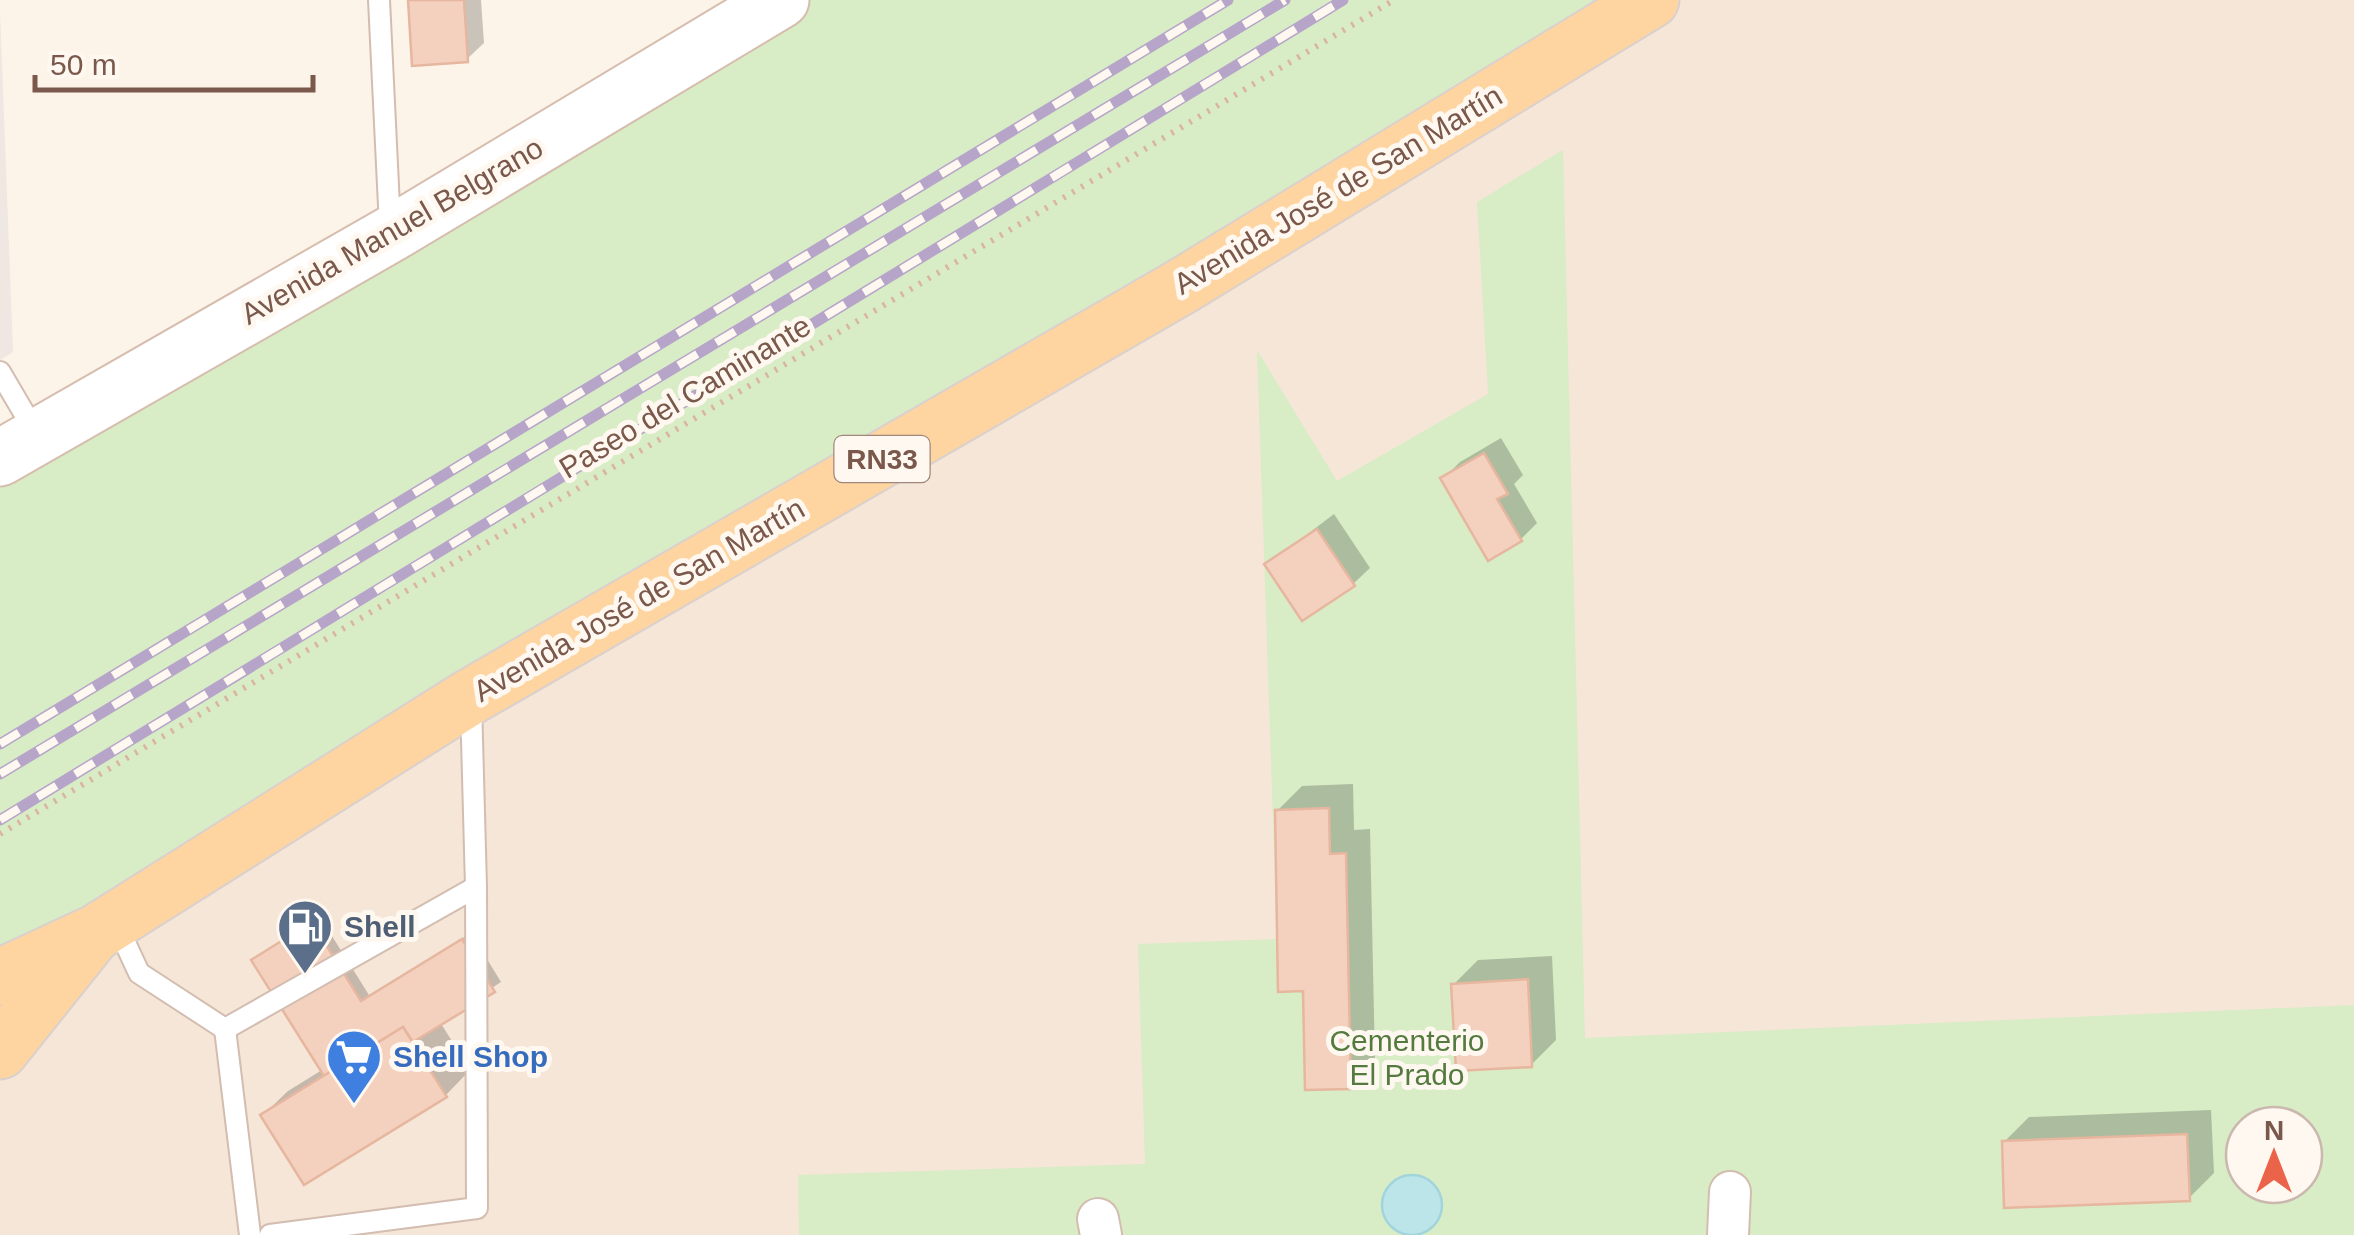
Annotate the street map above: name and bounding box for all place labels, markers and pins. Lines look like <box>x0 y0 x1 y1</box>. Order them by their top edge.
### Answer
fuel station icon: Shell <box>275 897 335 976</box>
place label: Shell <box>344 910 416 943</box>
supermarket icon: Shell Shop <box>324 1027 384 1106</box>
place label: Shell Shop <box>393 1040 548 1073</box>

